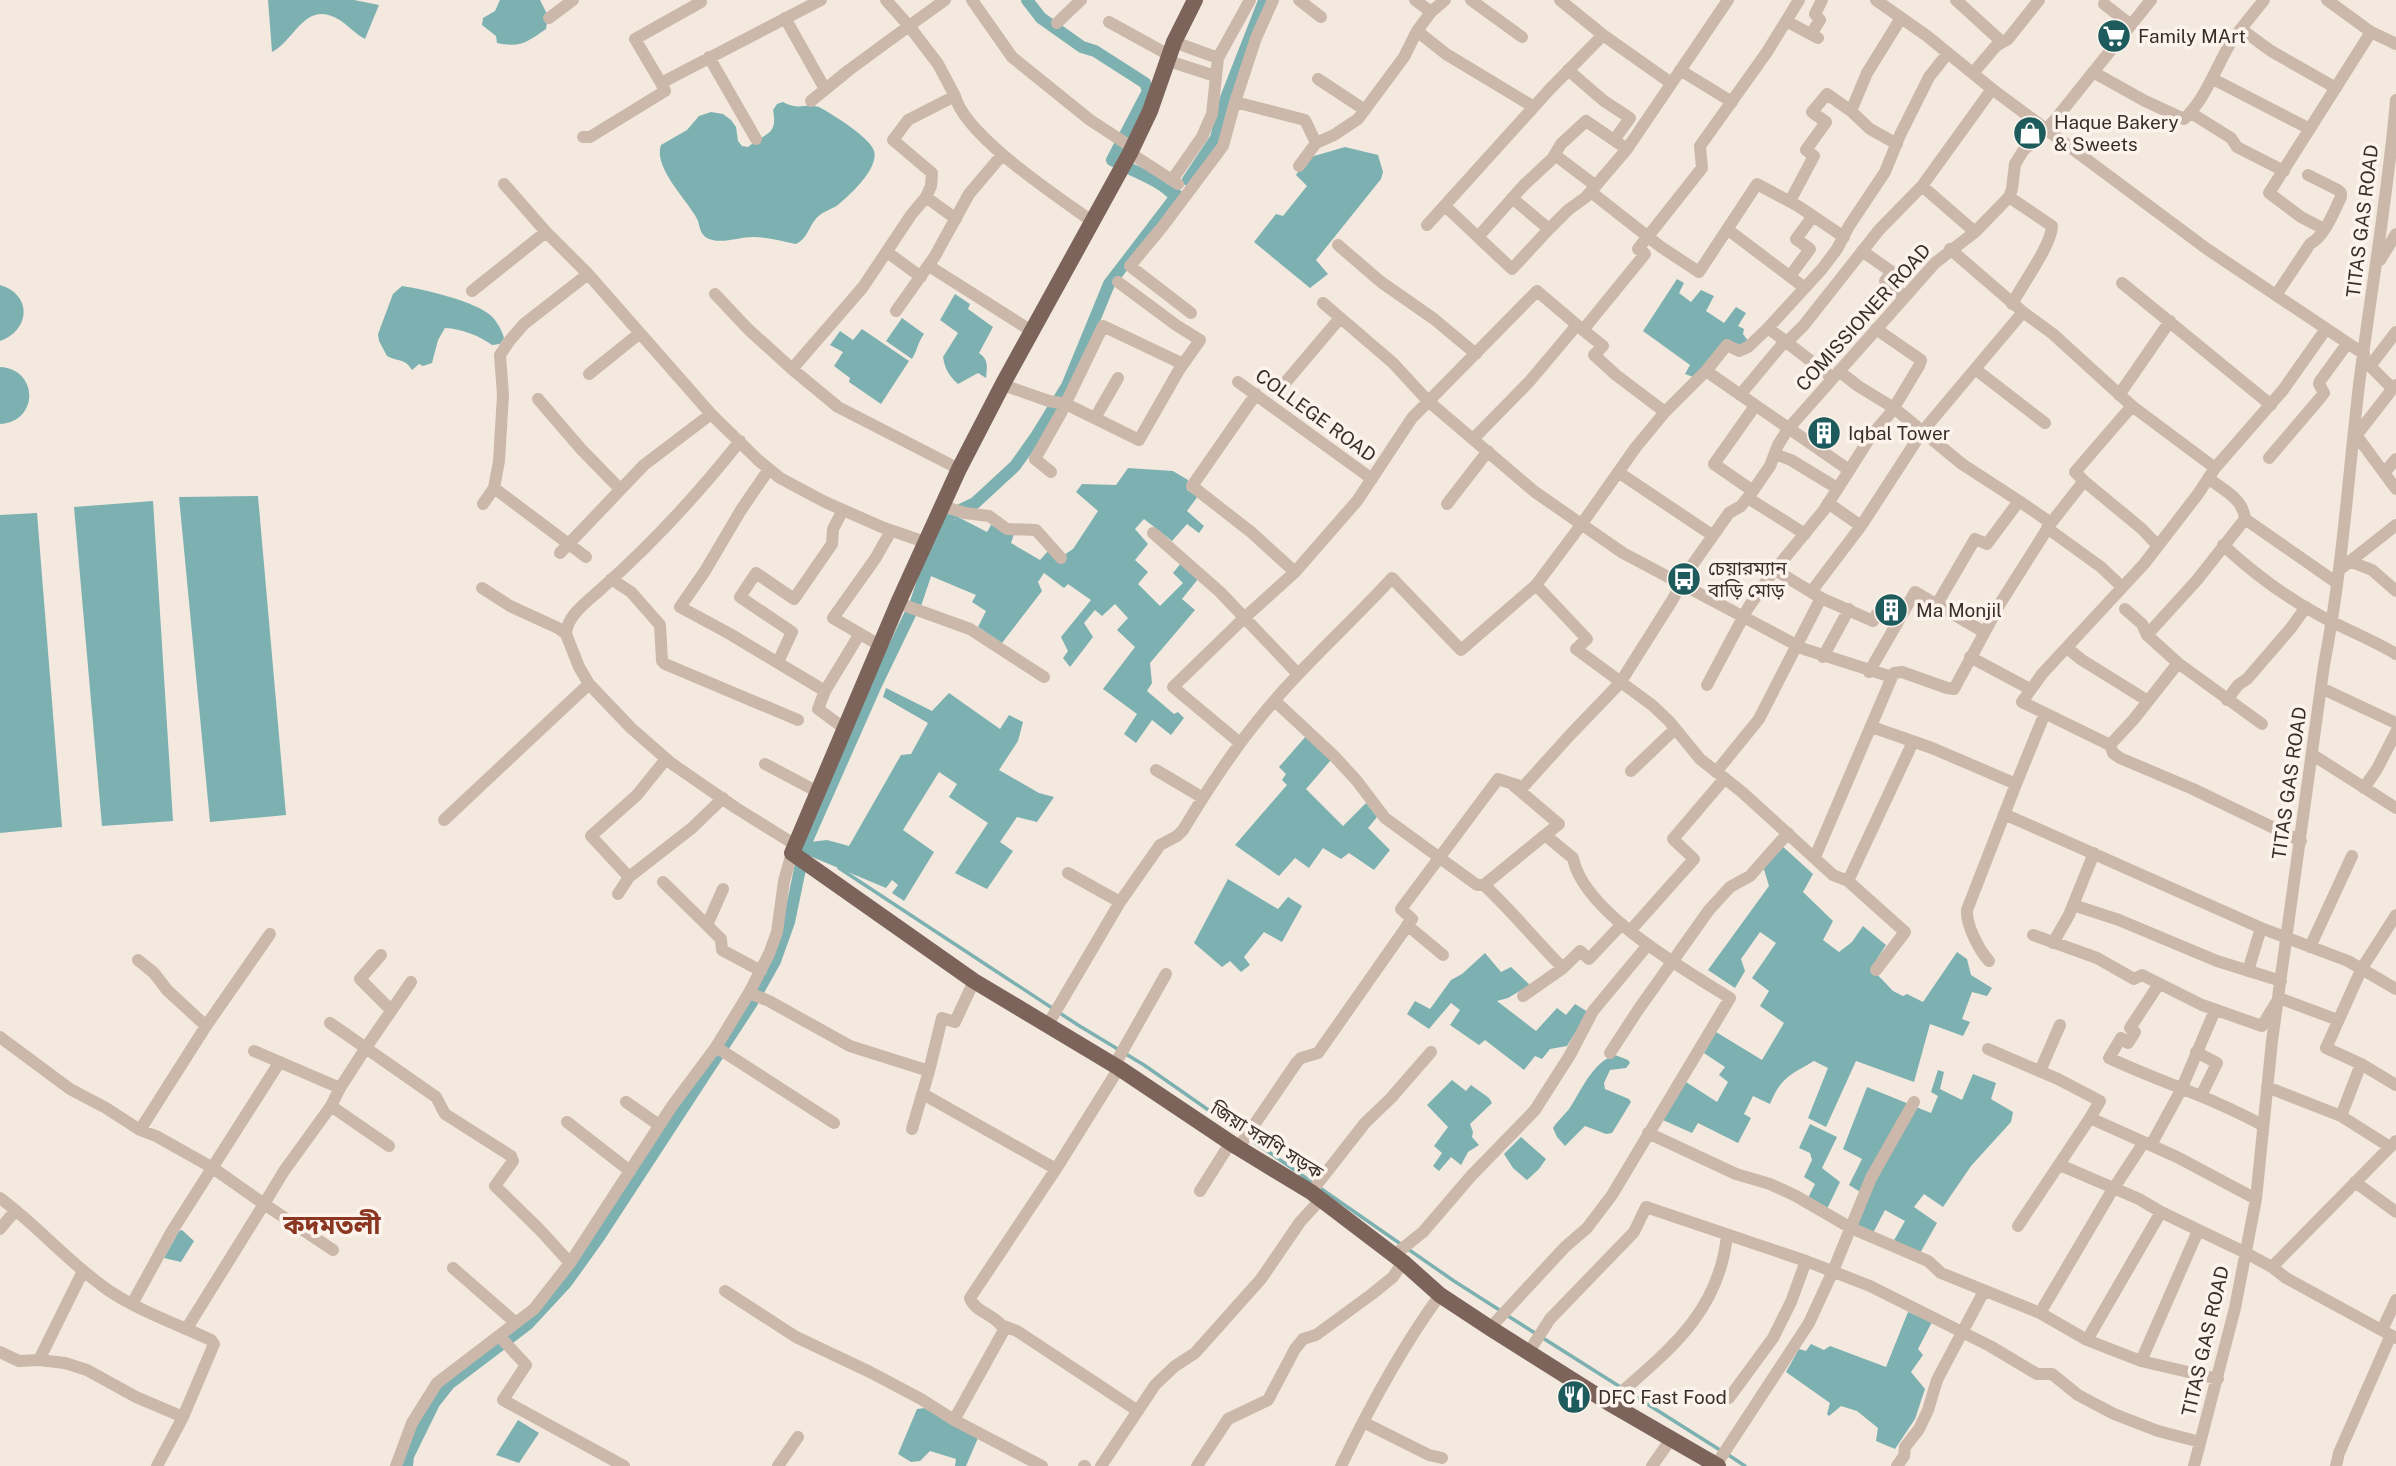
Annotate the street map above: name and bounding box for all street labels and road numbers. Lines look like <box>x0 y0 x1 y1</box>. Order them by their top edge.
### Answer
street label: TITAS GAS ROAD <box>2342 143 2382 299</box>
street label: COMISSIONER ROAD <box>1791 239 1935 395</box>
street label: COLLEGE ROAD <box>1251 364 1381 466</box>
street label: TITAS GAS ROAD <box>2267 705 2311 861</box>
street label: জিয়া সরণি সড়ক <box>1206 1096 1328 1184</box>
street label: TITAS GAS ROAD <box>2177 1264 2233 1418</box>

